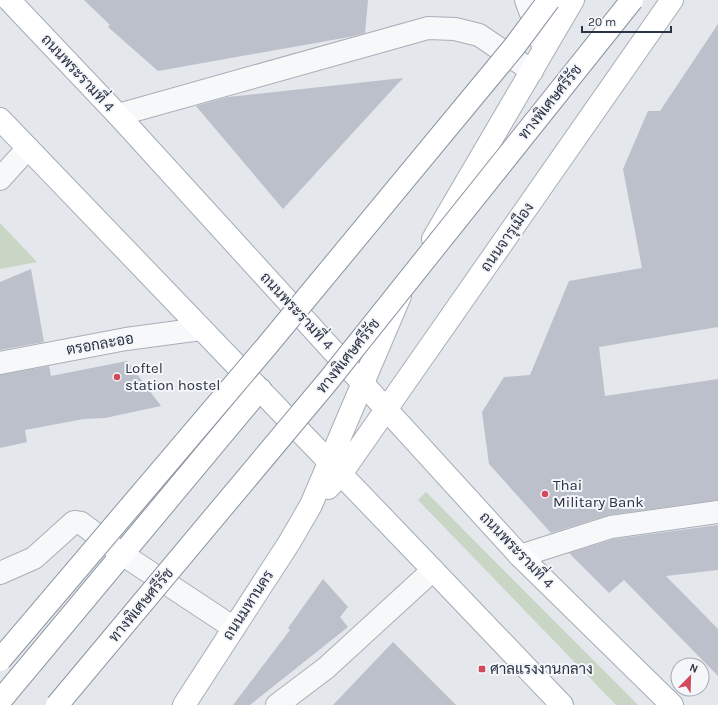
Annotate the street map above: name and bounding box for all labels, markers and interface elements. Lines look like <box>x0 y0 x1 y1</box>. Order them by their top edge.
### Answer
scale bar <box>582 8 671 34</box>
text: 20 m <box>588 15 616 29</box>
street label: ถนนพระรามที่ 4 <box>38 26 123 116</box>
street label: ทางพิเศษศรีรัช <box>514 60 586 143</box>
street label: ถนนจารุเมือง <box>476 198 539 276</box>
street label: ถนนพระรามที่ 4 <box>257 264 342 354</box>
street label: ทางพิเศษศรีรัช <box>312 314 384 397</box>
street label: ตรอกละออ <box>65 329 135 359</box>
place label: Loftel station hostel <box>125 359 220 394</box>
marker: Loftel station hostel <box>112 372 122 382</box>
place label: Thai Military Bank <box>553 476 644 511</box>
marker: Thai Military Bank <box>540 489 550 499</box>
street label: ถนนพระรามที่ 4 <box>476 504 563 592</box>
street label: ทางพิเศษศรีรัช <box>104 564 177 646</box>
street label: ถนนมหานคร <box>219 567 277 643</box>
north arrow <box>670 657 710 697</box>
place label: ศาลแรงงานกลาง <box>490 660 593 678</box>
text: N <box>688 661 700 676</box>
marker: ศาลแรงงานกลาง <box>477 664 487 674</box>

